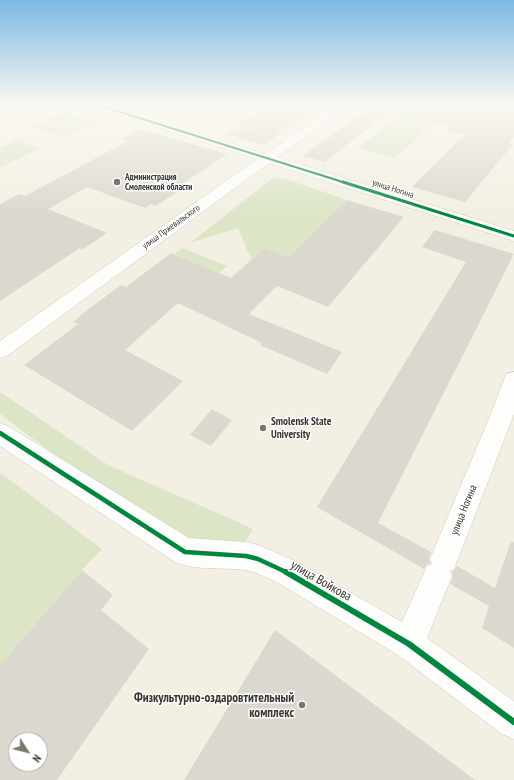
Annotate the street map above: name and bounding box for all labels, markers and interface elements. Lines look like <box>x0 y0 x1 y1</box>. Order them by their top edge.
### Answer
place label: Администрация Смоленской области <box>125 172 192 193</box>
marker: Администрация Смоленской области <box>112 177 122 187</box>
street label: улица Ногина <box>371 177 415 201</box>
street label: улица Пржевальского <box>140 202 202 252</box>
place label: Smolensk State University <box>271 415 331 441</box>
marker: Smolensk State University <box>258 423 268 433</box>
street label: улица Ногина <box>448 483 480 537</box>
street label: улица Войкова <box>288 557 354 605</box>
place label: Физкультурно-оздаровтительный комплекс <box>134 690 294 721</box>
marker: Физкультурно-оздаровтительный комплекс <box>297 700 307 710</box>
north arrow <box>8 732 48 772</box>
text: N <box>29 752 44 765</box>

